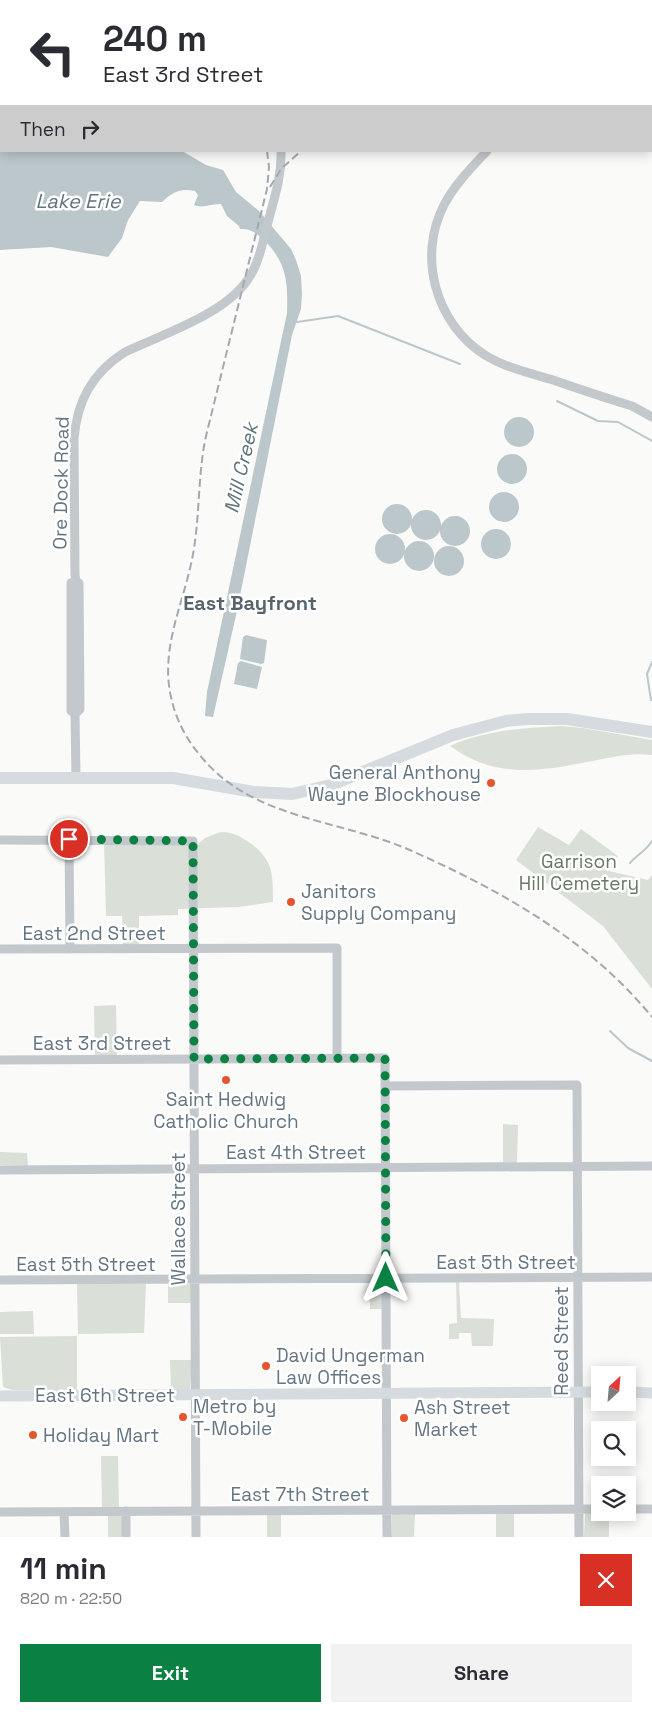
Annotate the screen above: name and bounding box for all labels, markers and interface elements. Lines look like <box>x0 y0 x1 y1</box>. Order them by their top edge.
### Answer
text: 240 m <box>103 17 207 61</box>
icon: left <box>20 20 85 85</box>
text: East 3rd Street <box>103 60 263 88</box>
icon: right <box>76 115 104 143</box>
text: Then <box>20 117 66 142</box>
water label: Lake Erie <box>35 188 122 214</box>
street label: Ore Dock Road <box>47 416 75 550</box>
water label: Mill Creek <box>218 418 264 516</box>
district label: East Bayfront <box>183 590 317 616</box>
place label: General Anthony Wayne Blockhouse <box>308 760 481 807</box>
marker: General Anthony Wayne Blockhouse <box>485 777 497 789</box>
pin <box>48 818 90 860</box>
icon: arrive <box>55 825 83 853</box>
park label: Garrison Hill Cemetery <box>519 849 639 896</box>
place label: Janitors Supply Company <box>301 879 456 926</box>
marker: Janitors Supply Company <box>285 896 297 908</box>
street label: East 2nd Street <box>22 921 166 946</box>
street label: East 3rd Street <box>33 1031 171 1056</box>
marker: Saint Hedwig Catholic Church <box>220 1074 232 1086</box>
place label: Saint Hedwig Catholic Church <box>153 1087 299 1134</box>
street label: East 4th Street <box>226 1140 366 1165</box>
street label: Wallace Street <box>166 1153 191 1285</box>
street label: East 5th Street <box>436 1250 576 1275</box>
position arrow <box>359 1251 411 1303</box>
street label: East 5th Street <box>16 1252 156 1277</box>
street label: Reed Street <box>549 1286 574 1396</box>
place label: David Ungerman Law Offices <box>276 1343 425 1390</box>
marker: David Ungerman Law Offices <box>260 1360 272 1372</box>
north arrow <box>591 1366 636 1411</box>
map controls <box>591 1366 636 1521</box>
street label: East 6th Street <box>35 1383 175 1408</box>
place label: Metro by T-Mobile <box>193 1394 276 1441</box>
place label: Ash Street Market <box>414 1395 511 1442</box>
marker: Metro by T-Mobile <box>177 1411 189 1423</box>
marker: Ash Street Market <box>398 1412 410 1424</box>
button: search <box>591 1421 636 1466</box>
place label: Holiday Mart <box>43 1423 159 1448</box>
marker: Holiday Mart <box>27 1429 39 1441</box>
button: layers <box>591 1476 636 1521</box>
street label: East 7th Street <box>230 1482 370 1507</box>
text: 11 min <box>20 1549 107 1588</box>
button: close <box>580 1554 632 1606</box>
text: 820 m · 22:50 <box>20 1588 122 1609</box>
button: Exit <box>20 1644 321 1702</box>
button: Share <box>331 1644 632 1702</box>

